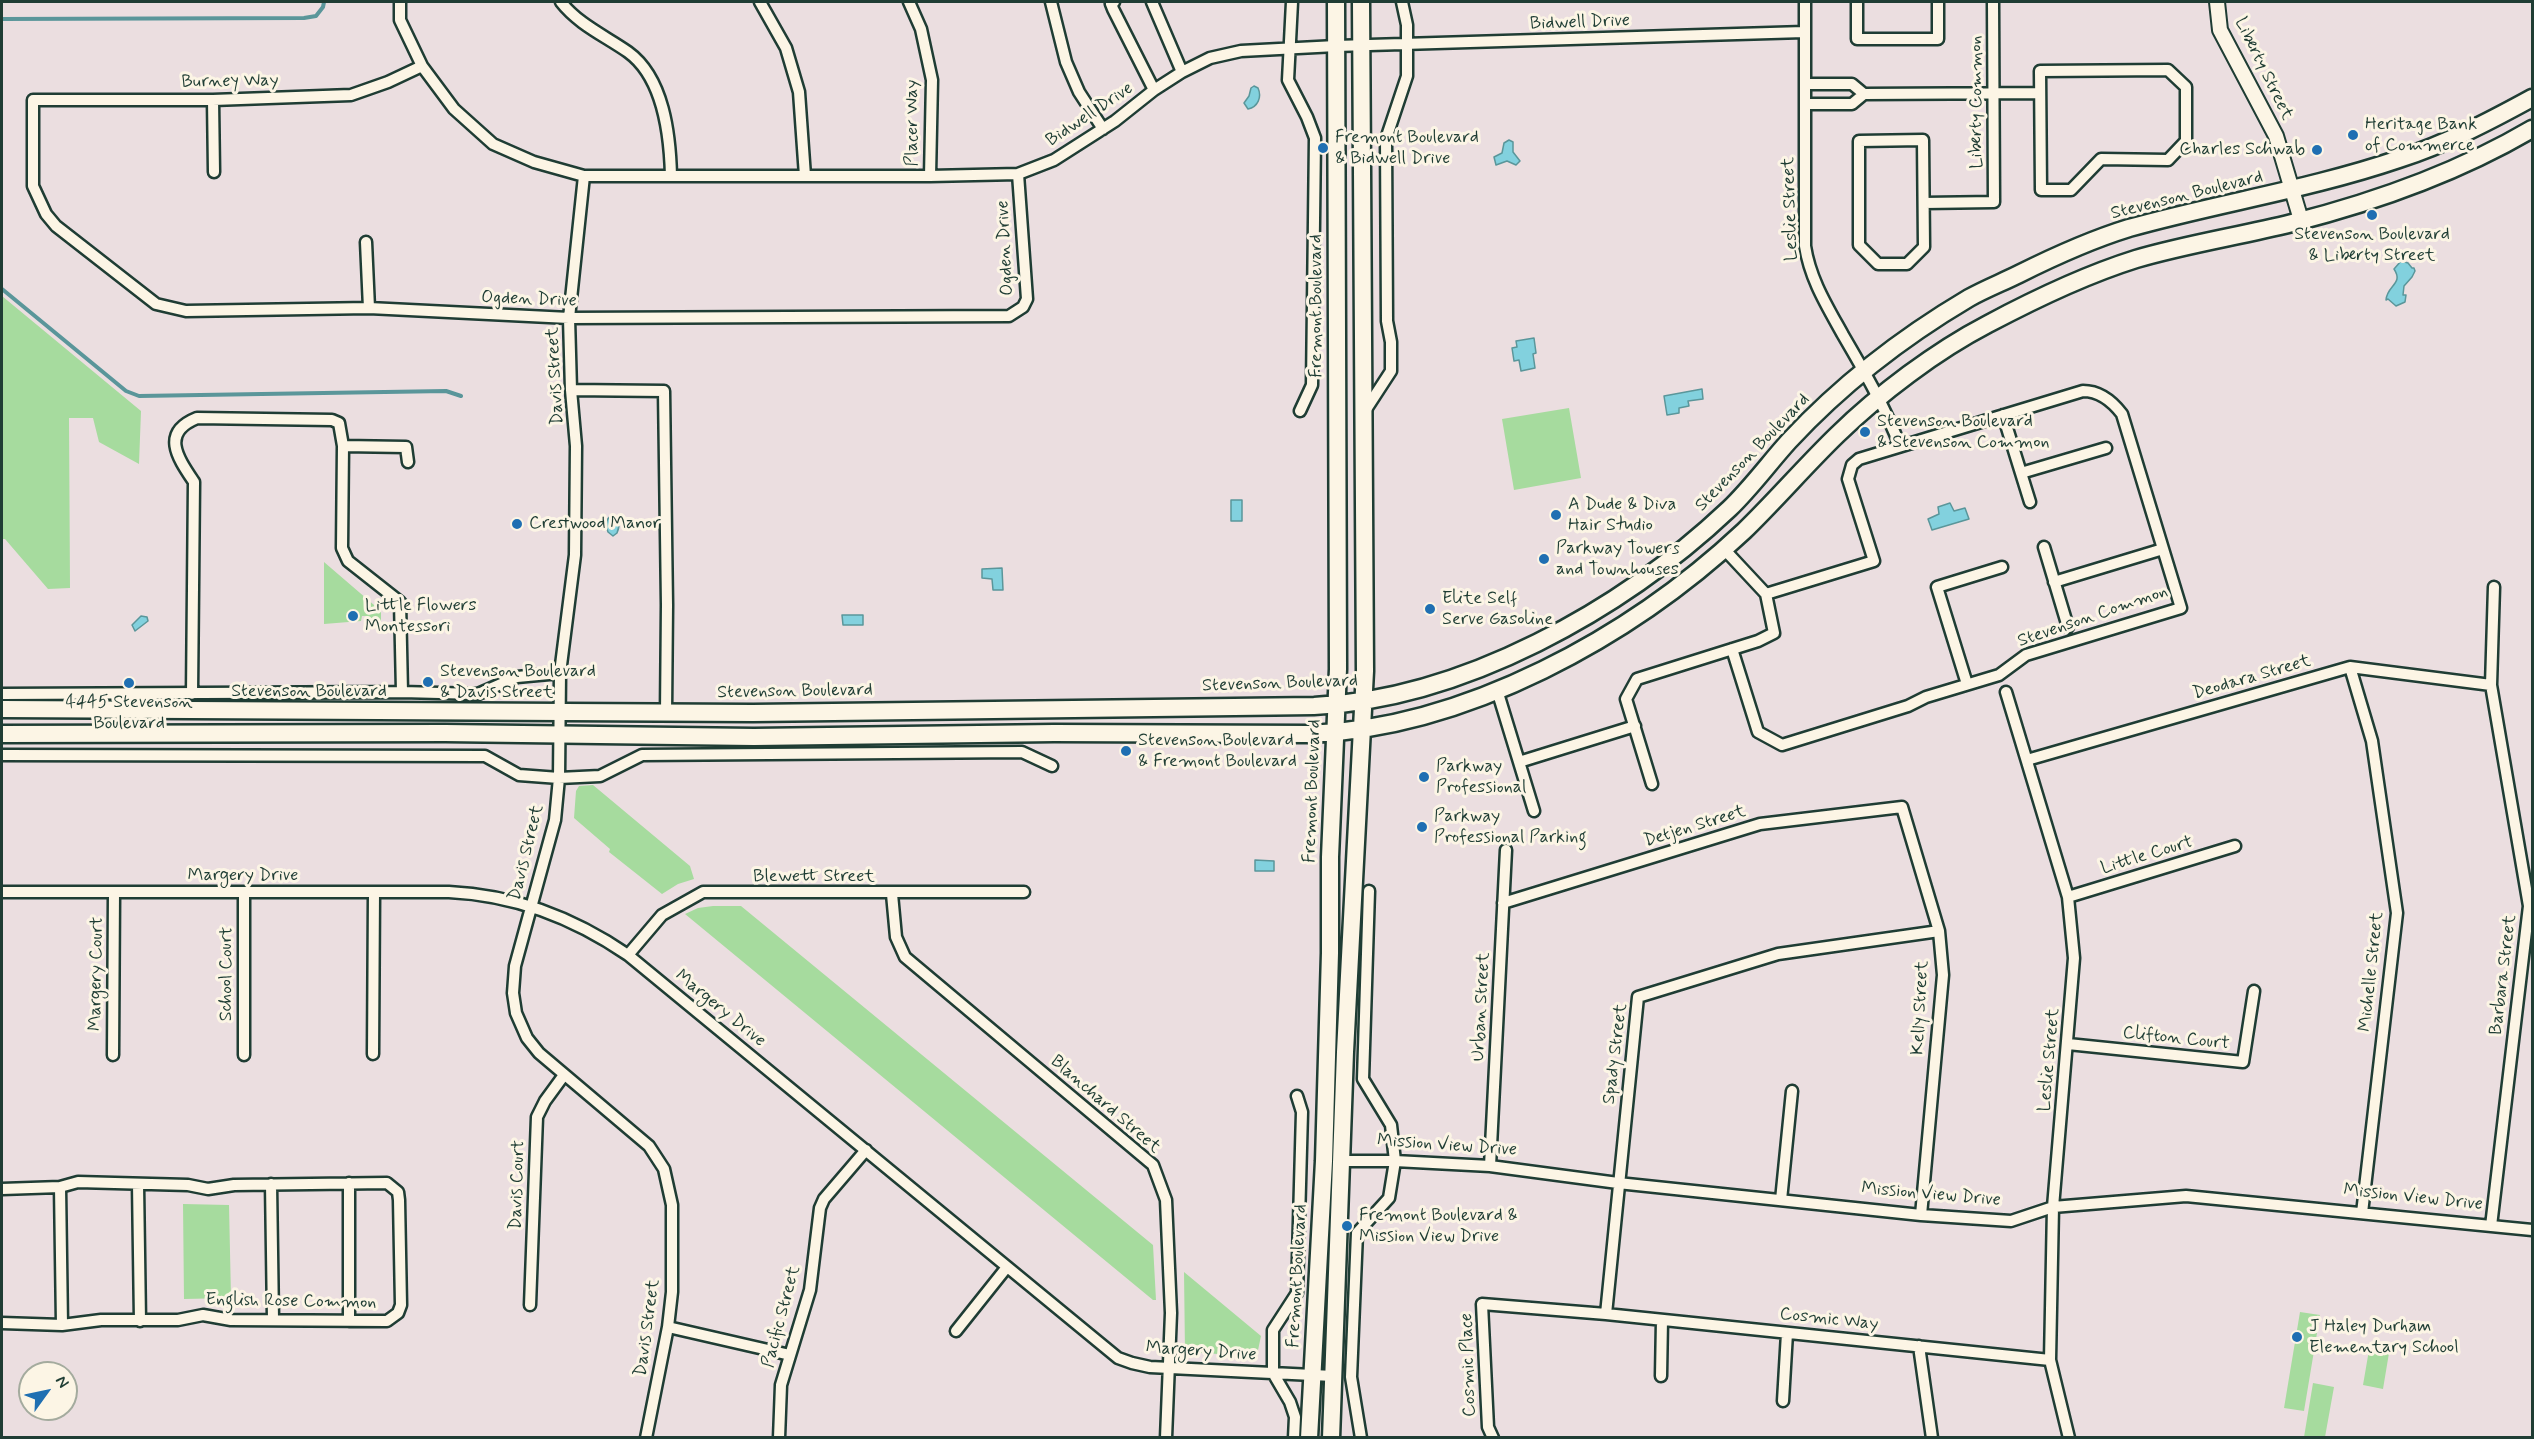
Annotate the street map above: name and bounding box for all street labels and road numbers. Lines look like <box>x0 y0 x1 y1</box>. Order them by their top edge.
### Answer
street label: Bidwell Drive <box>1530 10 1630 36</box>
street label: Liberty Street <box>2229 14 2297 124</box>
street label: Liberty Common <box>1966 35 1988 169</box>
street label: Burney Way <box>181 70 279 94</box>
street label: Bidwell Drive <box>1042 78 1138 152</box>
street label: Placer Way <box>902 80 924 166</box>
street label: Leslie Street <box>1778 157 1804 261</box>
street label: Stevenson Boulevard <box>2109 167 2265 225</box>
street label: Ogden Drive <box>993 200 1019 296</box>
street label: Fremont Boulevard <box>1306 234 1328 378</box>
street label: Ogden Drive <box>481 288 577 312</box>
street label: Davis Street <box>543 326 569 426</box>
street label: Stevenson Boulevard <box>1691 389 1815 517</box>
street label: Stevenson Common <box>2015 581 2171 653</box>
street label: Deodara Street <box>2191 651 2313 705</box>
street label: Stevenson Boulevard <box>1202 670 1358 698</box>
street label: Stevenson Boulevard <box>717 680 873 704</box>
street label: Stevenson Boulevard <box>231 681 387 703</box>
street label: Fremont Boulevard <box>1300 719 1326 863</box>
street label: Detjen Street <box>1641 801 1749 853</box>
street label: Davis Street <box>505 803 549 903</box>
street label: Little Court <box>2098 832 2196 880</box>
street label: Margery Drive <box>188 865 298 887</box>
street label: Blewett Street <box>753 866 875 888</box>
street label: Michelle Street <box>2355 911 2389 1033</box>
street label: Barbara Street <box>2486 914 2522 1036</box>
street label: Margery Court <box>85 917 109 1031</box>
street label: School Court <box>216 927 238 1021</box>
street label: Urban Street <box>1468 952 1496 1062</box>
street label: Kelly Street <box>1908 960 1934 1056</box>
street label: Margery Drive <box>670 966 770 1052</box>
street label: Spady Street <box>1599 1002 1633 1106</box>
street label: Leslie Street <box>2035 1007 2065 1113</box>
street label: Clifton Court <box>2122 1023 2230 1055</box>
street label: Blanchard Street <box>1045 1051 1165 1159</box>
street label: Mission View Drive <box>1376 1130 1518 1162</box>
street label: Davis Court <box>506 1140 530 1230</box>
street label: Mission View Drive <box>1860 1178 2002 1212</box>
street label: Mission View Drive <box>2342 1180 2484 1216</box>
street label: Fremont Boulevard <box>1283 1204 1313 1348</box>
street label: Pacific Street <box>758 1264 806 1370</box>
street label: Davis Street <box>630 1278 666 1378</box>
street label: English Rose Common <box>205 1290 377 1314</box>
street label: Cosmic Way <box>1779 1304 1879 1336</box>
street label: Cosmic Place <box>1456 1313 1482 1417</box>
street label: Margery Drive <box>1145 1337 1257 1367</box>

